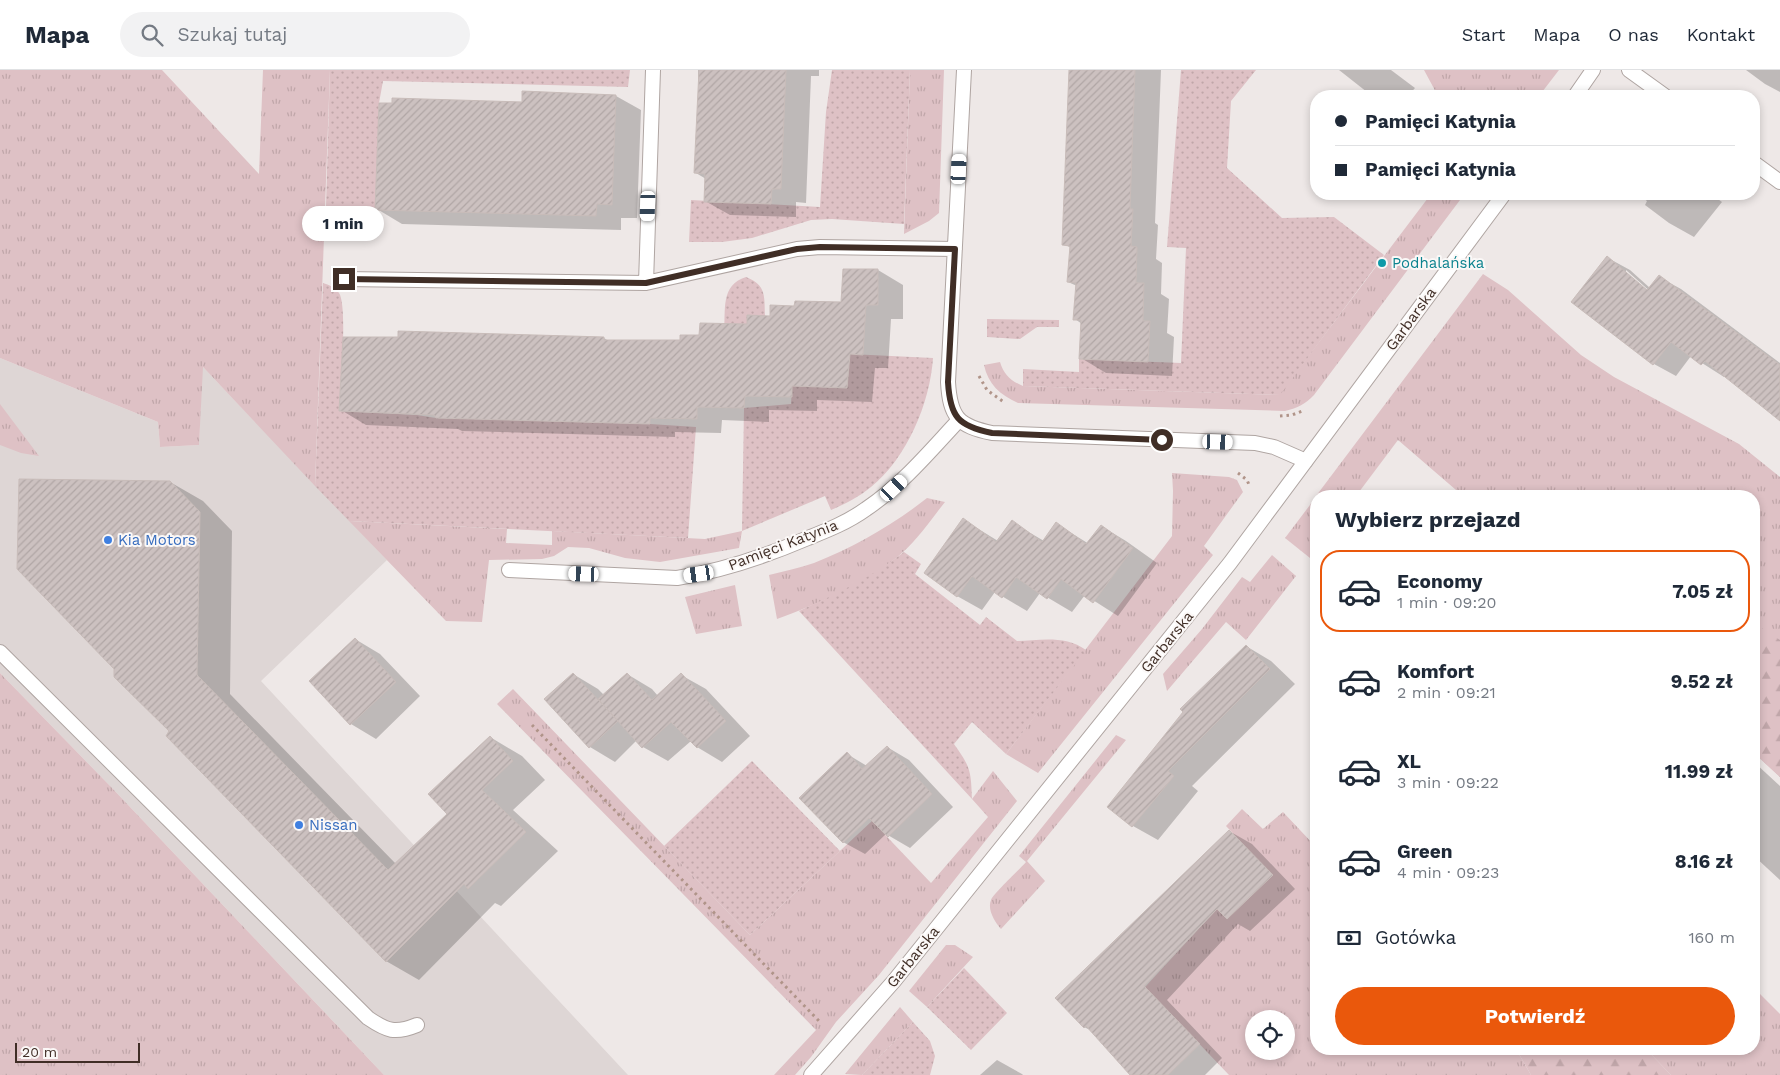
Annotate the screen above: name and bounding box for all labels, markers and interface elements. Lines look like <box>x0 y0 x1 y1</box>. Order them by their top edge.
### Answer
search box <box>120 12 470 57</box>
text: Mapa <box>25 21 90 49</box>
icon: search <box>138 21 166 49</box>
text: Szukaj tutaj <box>178 23 287 46</box>
text: Start <box>1462 24 1505 45</box>
text: Mapa <box>1533 24 1580 45</box>
text: O nas <box>1608 24 1659 45</box>
text: Kontakt <box>1687 24 1755 45</box>
text: Pamięci Katynia <box>1365 110 1516 133</box>
car <box>950 154 967 184</box>
text: Pamięci Katynia <box>1365 158 1516 181</box>
car <box>639 191 656 221</box>
callout: 1 min <box>303 206 385 242</box>
text: 1 min <box>322 214 364 233</box>
place label: Podhalańska <box>1392 254 1485 272</box>
marker: Podhalańska <box>1376 257 1388 269</box>
route end <box>333 268 355 290</box>
street label: Garbarska <box>1382 283 1440 354</box>
route start <box>1151 429 1173 451</box>
car <box>1202 434 1233 450</box>
car <box>877 472 910 504</box>
text: Wybierz przejazd <box>1335 507 1520 532</box>
street label: Pamięci Katynia <box>726 516 841 574</box>
place label: Kia Motors <box>118 531 196 549</box>
marker: Kia Motors <box>102 534 114 546</box>
car <box>683 564 714 584</box>
car <box>568 566 599 582</box>
icon: car <box>1337 569 1382 614</box>
text: Economy <box>1397 570 1482 593</box>
text: 7.05 zł <box>1672 580 1733 603</box>
text: 1 min · 09:20 <box>1397 593 1496 612</box>
street label: Garbarska <box>1137 607 1198 676</box>
icon: car <box>1337 659 1382 704</box>
text: Komfort <box>1397 660 1474 683</box>
text: 9.52 zł <box>1671 670 1733 693</box>
text: 2 min · 09:21 <box>1397 683 1496 702</box>
icon: car <box>1337 749 1382 794</box>
text: XL <box>1397 750 1421 773</box>
text: 11.99 zł <box>1665 760 1733 783</box>
text: 3 min · 09:22 <box>1397 773 1499 792</box>
place label: Nissan <box>309 816 358 834</box>
marker: Nissan <box>293 819 305 831</box>
icon: car <box>1337 839 1382 884</box>
text: Green <box>1397 840 1453 863</box>
text: 8.16 zł <box>1675 850 1733 873</box>
text: 4 min · 09:23 <box>1397 863 1499 882</box>
street label: Garbarska <box>883 922 944 991</box>
icon: cash <box>1335 924 1363 952</box>
text: Gotówka <box>1375 926 1456 949</box>
text: 160 m <box>1688 928 1735 947</box>
button: Potwierdź <box>1335 987 1735 1045</box>
map controls <box>1245 1010 1295 1060</box>
button: locate <box>1245 1010 1295 1060</box>
scale bar <box>15 1040 140 1063</box>
text: 20 m <box>22 1044 57 1060</box>

